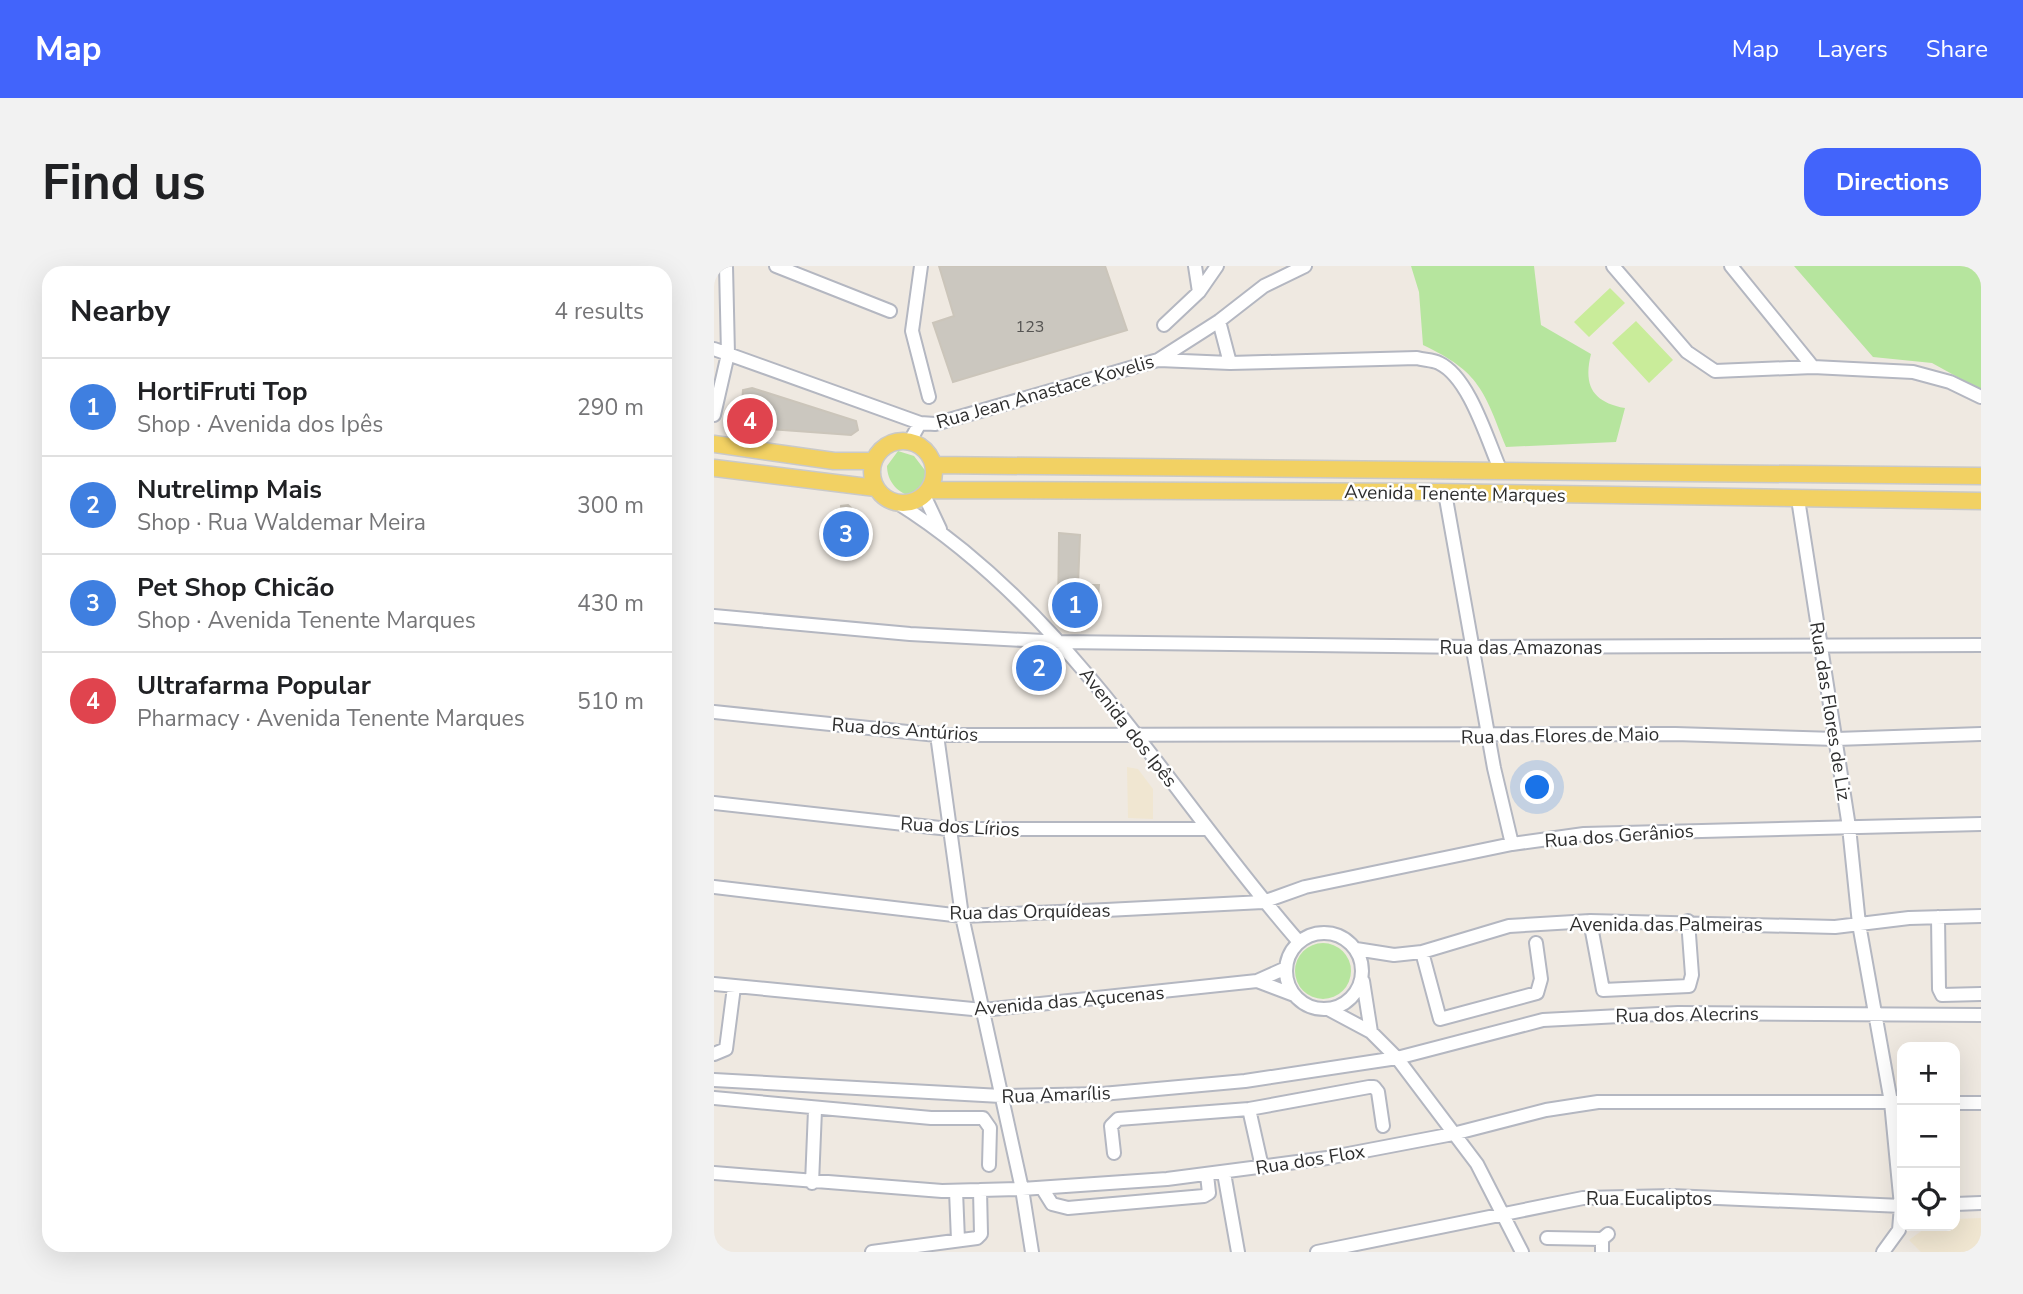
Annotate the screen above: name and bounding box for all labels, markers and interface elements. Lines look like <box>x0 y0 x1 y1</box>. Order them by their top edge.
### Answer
text: Map <box>35 27 102 72</box>
text: Map <box>1732 33 1779 65</box>
text: Layers <box>1817 33 1888 65</box>
text: Share <box>1926 33 1988 65</box>
button: Directions <box>1804 148 1981 216</box>
text: Find us <box>42 149 206 216</box>
text: Nearby <box>70 291 170 332</box>
text: 4 results <box>554 296 644 327</box>
house number: 123 <box>1016 316 1044 338</box>
street label: Rua Jean Anastace Kovelis <box>933 348 1157 436</box>
text: HortiFruti Top <box>137 374 308 409</box>
text: 1 <box>86 392 100 423</box>
text: 290 m <box>577 392 644 423</box>
pin: 4 <box>727 395 773 447</box>
text: Shop · Avenida dos Ipês <box>137 409 383 440</box>
text: Nutrelimp Mais <box>137 472 322 507</box>
street label: Avenida Tenente Marques <box>1344 479 1566 509</box>
text: 2 <box>86 490 100 521</box>
text: 300 m <box>577 490 644 521</box>
text: Shop · Rua Waldemar Meira <box>137 507 426 538</box>
pin: 3 <box>823 508 869 560</box>
text: Pet Shop Chicão <box>137 570 334 605</box>
pin: 1 <box>1052 579 1098 631</box>
text: 3 <box>86 588 100 619</box>
text: 430 m <box>577 588 644 619</box>
text: Shop · Avenida Tenente Marques <box>137 605 476 636</box>
street label: Rua das Flores de Liz <box>1803 620 1857 802</box>
street label: Rua das Amazonas <box>1440 635 1602 661</box>
pin: 2 <box>1016 642 1062 694</box>
street label: Avenida dos Ipês <box>1073 662 1183 793</box>
text: Ultrafarma Popular <box>137 668 371 703</box>
text: 4 <box>86 686 100 717</box>
text: 510 m <box>577 686 644 717</box>
text: Pharmacy · Avenida Tenente Marques <box>137 703 525 734</box>
street label: Rua dos Antúrios <box>831 712 979 748</box>
street label: Rua das Flores de Maio <box>1461 721 1659 751</box>
your location <box>1520 770 1554 804</box>
street label: Rua dos Lírios <box>900 811 1020 843</box>
street label: Rua dos Gerânios <box>1544 818 1695 854</box>
street label: Rua das Orquídeas <box>949 898 1111 926</box>
street label: Avenida das Palmeiras <box>1569 912 1763 938</box>
street label: Avenida das Açucenas <box>973 980 1166 1022</box>
street label: Rua dos Alecrins <box>1615 1001 1759 1029</box>
map controls <box>1897 1042 1960 1231</box>
button: + <box>1897 1042 1960 1105</box>
street label: Rua Amarílis <box>1001 1080 1111 1110</box>
button: − <box>1897 1105 1960 1168</box>
street label: Rua dos Flox <box>1254 1139 1367 1181</box>
button: locate <box>1897 1168 1960 1231</box>
street label: Rua Eucaliptos <box>1586 1186 1712 1212</box>

